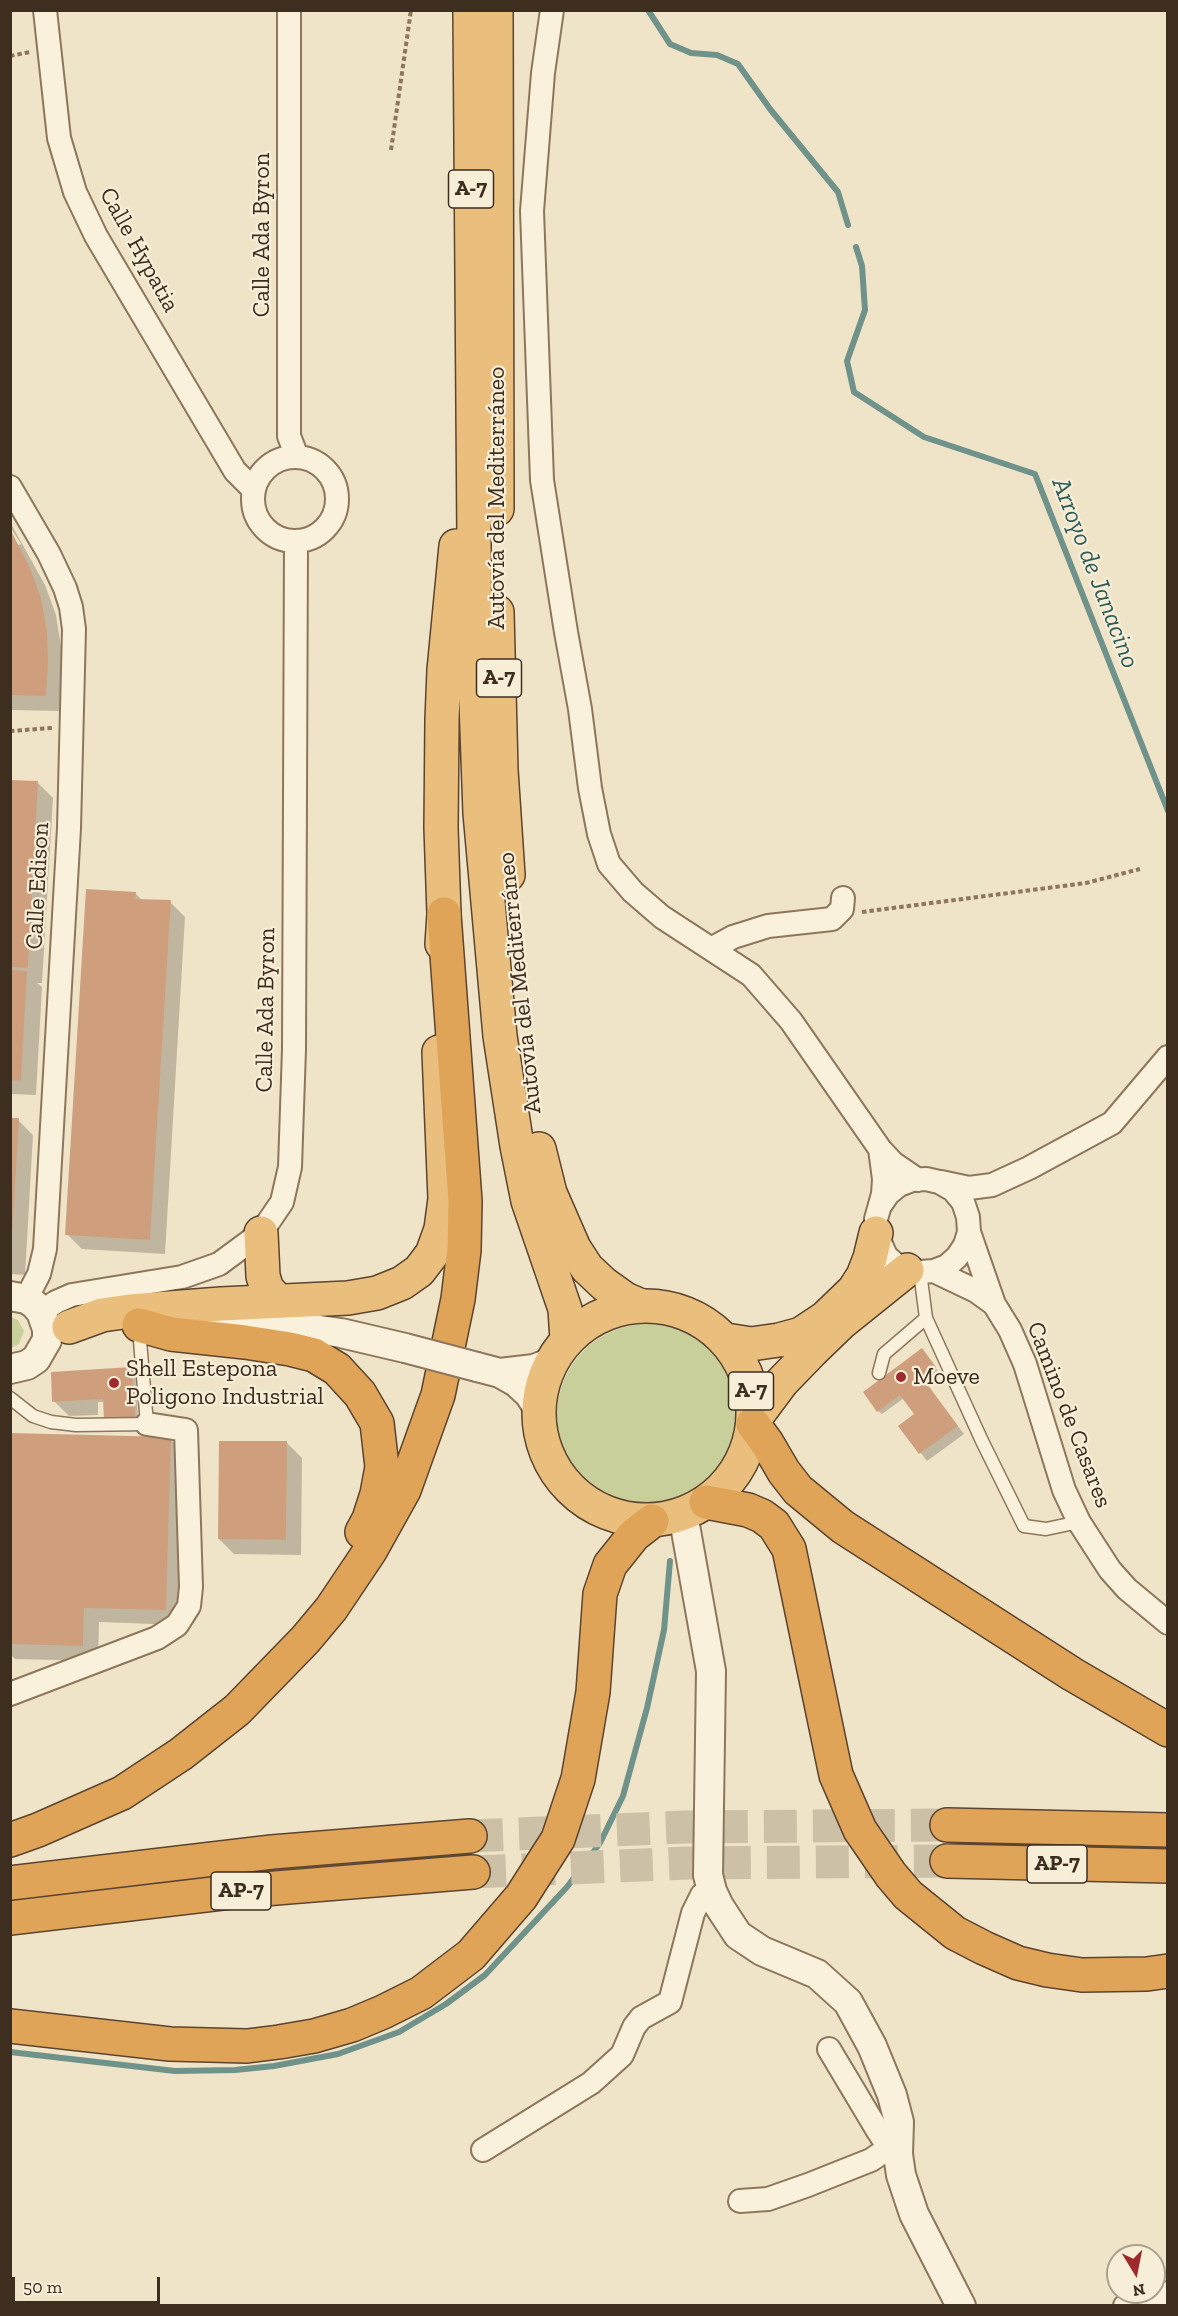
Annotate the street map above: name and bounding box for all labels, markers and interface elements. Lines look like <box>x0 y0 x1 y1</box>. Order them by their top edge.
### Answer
street label: Calle Ada Byron <box>248 153 276 317</box>
road number: A-7 <box>448 170 494 208</box>
street label: Calle Hypatia <box>93 183 185 317</box>
street label: Autovía del Mediterráneo <box>483 367 511 629</box>
water label: Arroyo de Janacino <box>1044 473 1146 673</box>
road number: A-7 <box>476 659 522 697</box>
street label: Calle Edison <box>20 822 56 950</box>
street label: Autovía del Mediterráneo <box>492 851 548 1115</box>
street label: Calle Ada Byron <box>250 927 282 1093</box>
street label: Camino de Casares <box>1020 1318 1118 1512</box>
place label: Shell Estepona Poligono Industrial <box>126 1355 324 1411</box>
place label: Moeve <box>913 1363 980 1391</box>
marker: Moeve <box>894 1370 908 1384</box>
road number: A-7 <box>728 1372 774 1410</box>
marker: Shell Estepona Poligono Industrial <box>107 1376 121 1390</box>
road number: AP-7 <box>1027 1845 1087 1883</box>
road number: AP-7 <box>211 1872 271 1910</box>
north arrow <box>1106 2244 1166 2304</box>
scale bar <box>15 2265 164 2303</box>
text: 50 m <box>23 2276 62 2298</box>
text: N <box>1131 2280 1147 2301</box>

